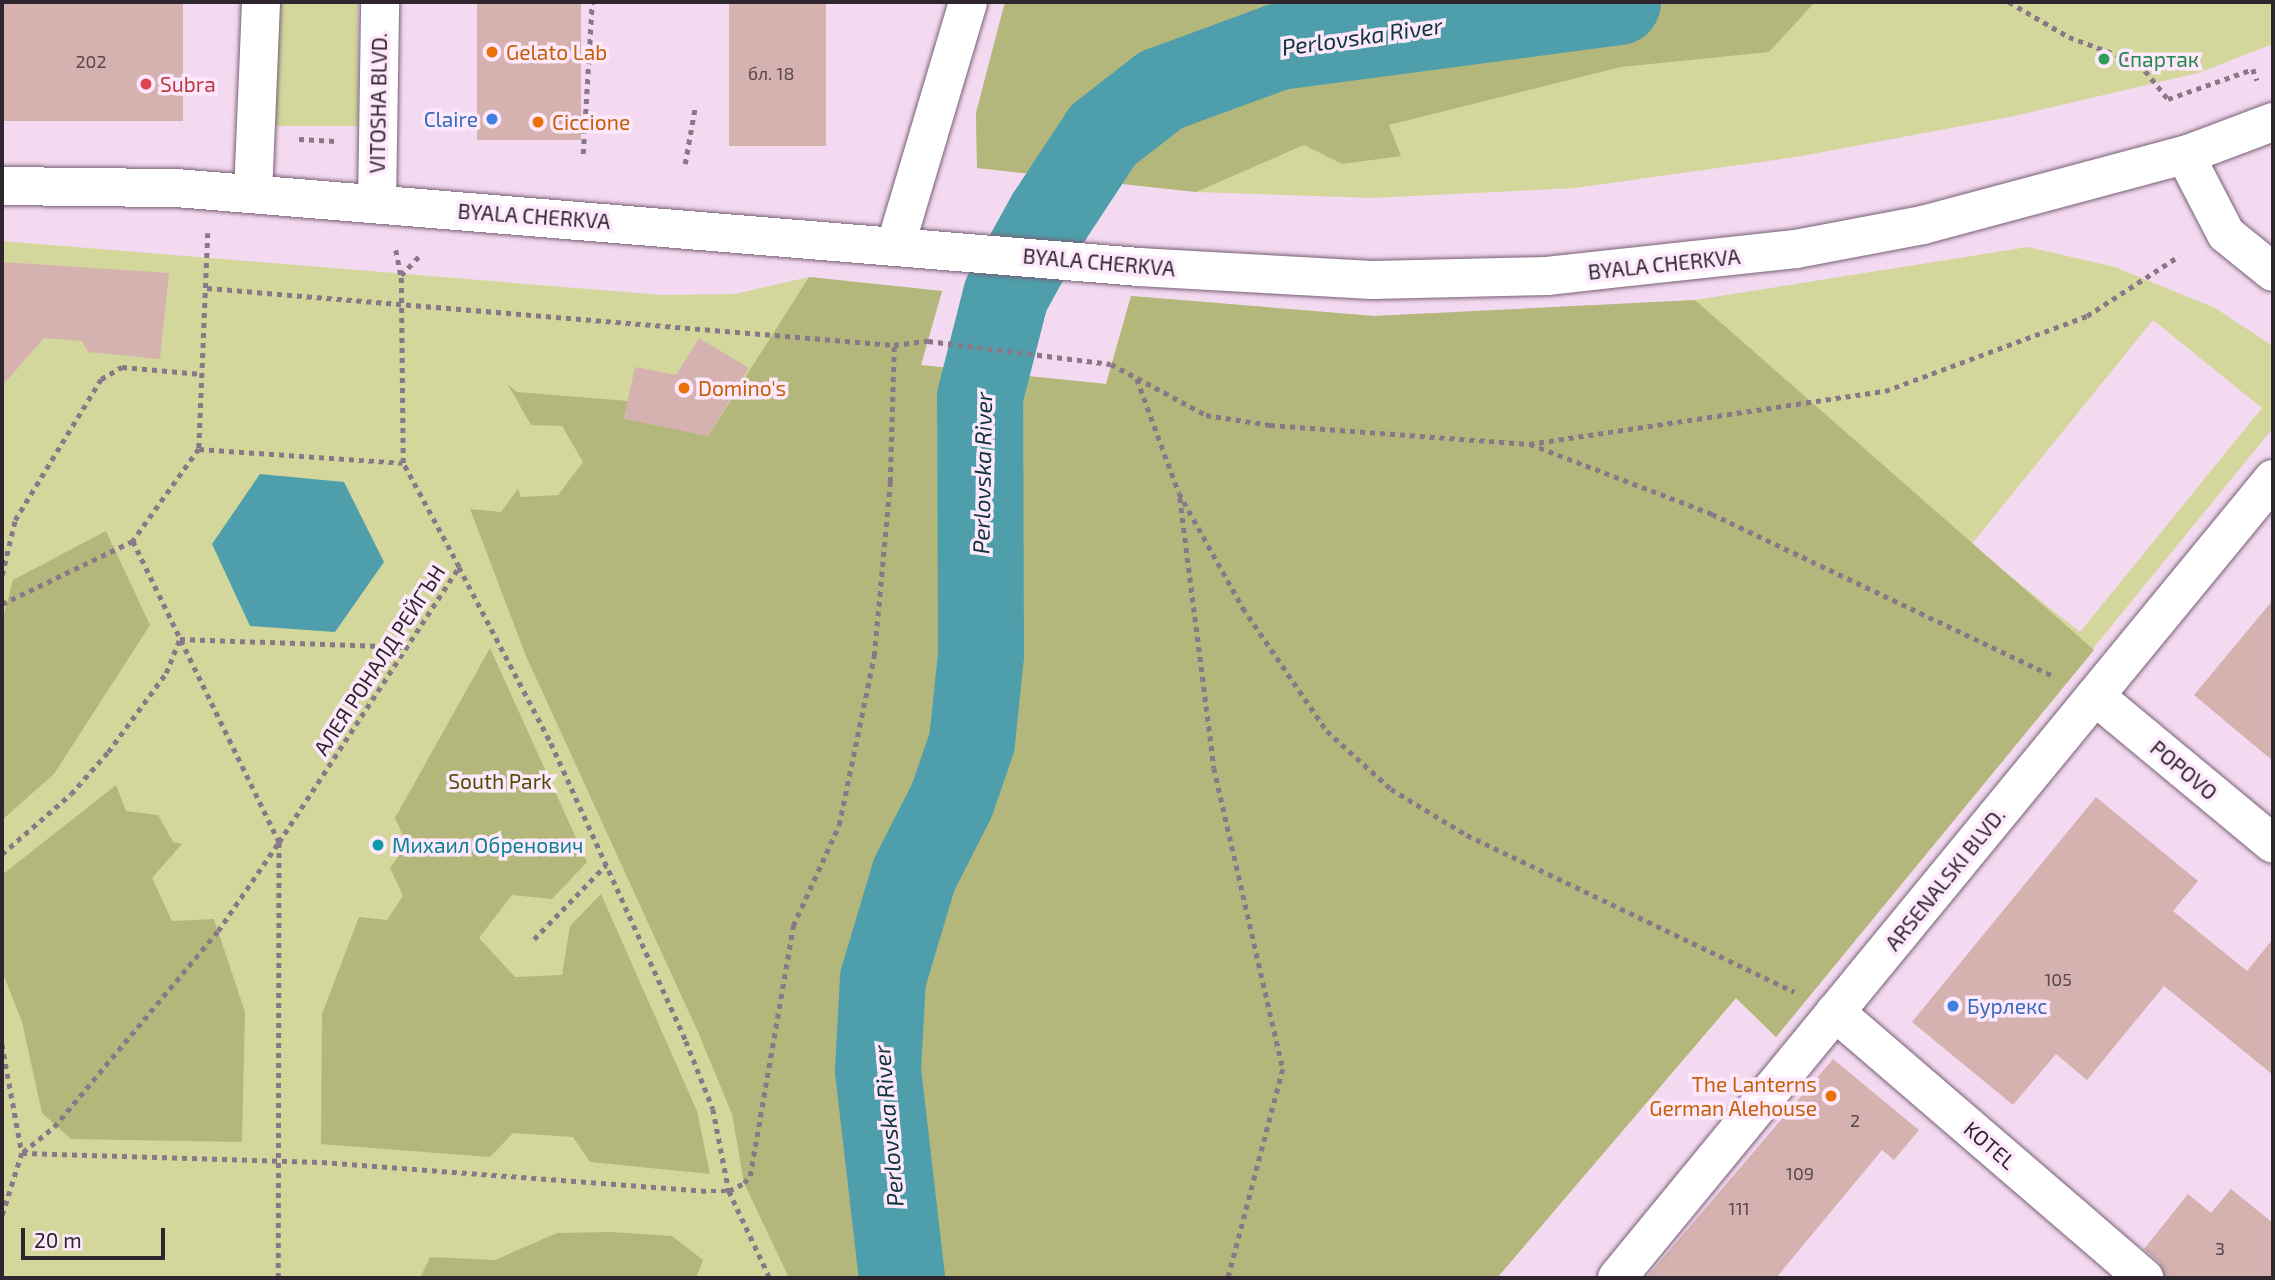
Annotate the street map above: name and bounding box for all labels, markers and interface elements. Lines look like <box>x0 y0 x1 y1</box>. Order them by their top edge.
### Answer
water label: Perlovska River <box>1280 11 1444 61</box>
street label: VITOSHA BLVD. <box>364 32 392 174</box>
place label: Gelato Lab <box>506 39 607 65</box>
marker: Gelato Lab <box>484 44 500 60</box>
place label: Спартак <box>2118 46 2199 72</box>
house number: 202 <box>75 50 107 72</box>
marker: Спартак <box>2096 51 2112 67</box>
house number: бл. 18 <box>748 62 794 84</box>
place label: Subra <box>160 71 216 97</box>
marker: Subra <box>138 76 154 92</box>
place label: Claire <box>424 106 478 132</box>
place label: Ciccione <box>552 109 630 135</box>
marker: Claire <box>484 111 500 127</box>
marker: Ciccione <box>530 114 546 130</box>
street label: BYALA CHERKVA <box>457 198 611 234</box>
street label: BYALA CHERKVA <box>1021 243 1177 281</box>
street label: BYALA CHERKVA <box>1586 243 1742 285</box>
place label: Domino's <box>698 375 786 401</box>
marker: Domino's <box>676 380 692 396</box>
water label: Perlovska River <box>967 392 997 554</box>
street label: АЛЕЯ РОНАЛД РЕЙГЪН <box>308 560 450 760</box>
street label: POPOVO <box>2145 735 2223 805</box>
park label: South Park <box>448 768 552 794</box>
street label: ARSENALSKI BLVD. <box>1880 803 2010 955</box>
place label: Михаил Обренович <box>392 832 583 858</box>
marker: Михаил Обренович <box>370 837 386 853</box>
house number: 105 <box>2044 968 2072 990</box>
place label: Бурлекс <box>1967 993 2048 1019</box>
marker: Бурлекс <box>1945 998 1961 1014</box>
water label: Perlovska River <box>867 1044 909 1208</box>
place label: The Lanterns German Alehouse <box>1649 1071 1817 1121</box>
marker: The Lanterns German Alehouse <box>1823 1088 1839 1104</box>
house number: 2 <box>1850 1109 1860 1131</box>
street label: KOTEL <box>1959 1116 2021 1174</box>
house number: 109 <box>1786 1162 1814 1184</box>
house number: 111 <box>1728 1197 1750 1219</box>
scale bar <box>24 1214 168 1258</box>
text: 20 m <box>34 1227 82 1252</box>
house number: 3 <box>2215 1237 2225 1259</box>

